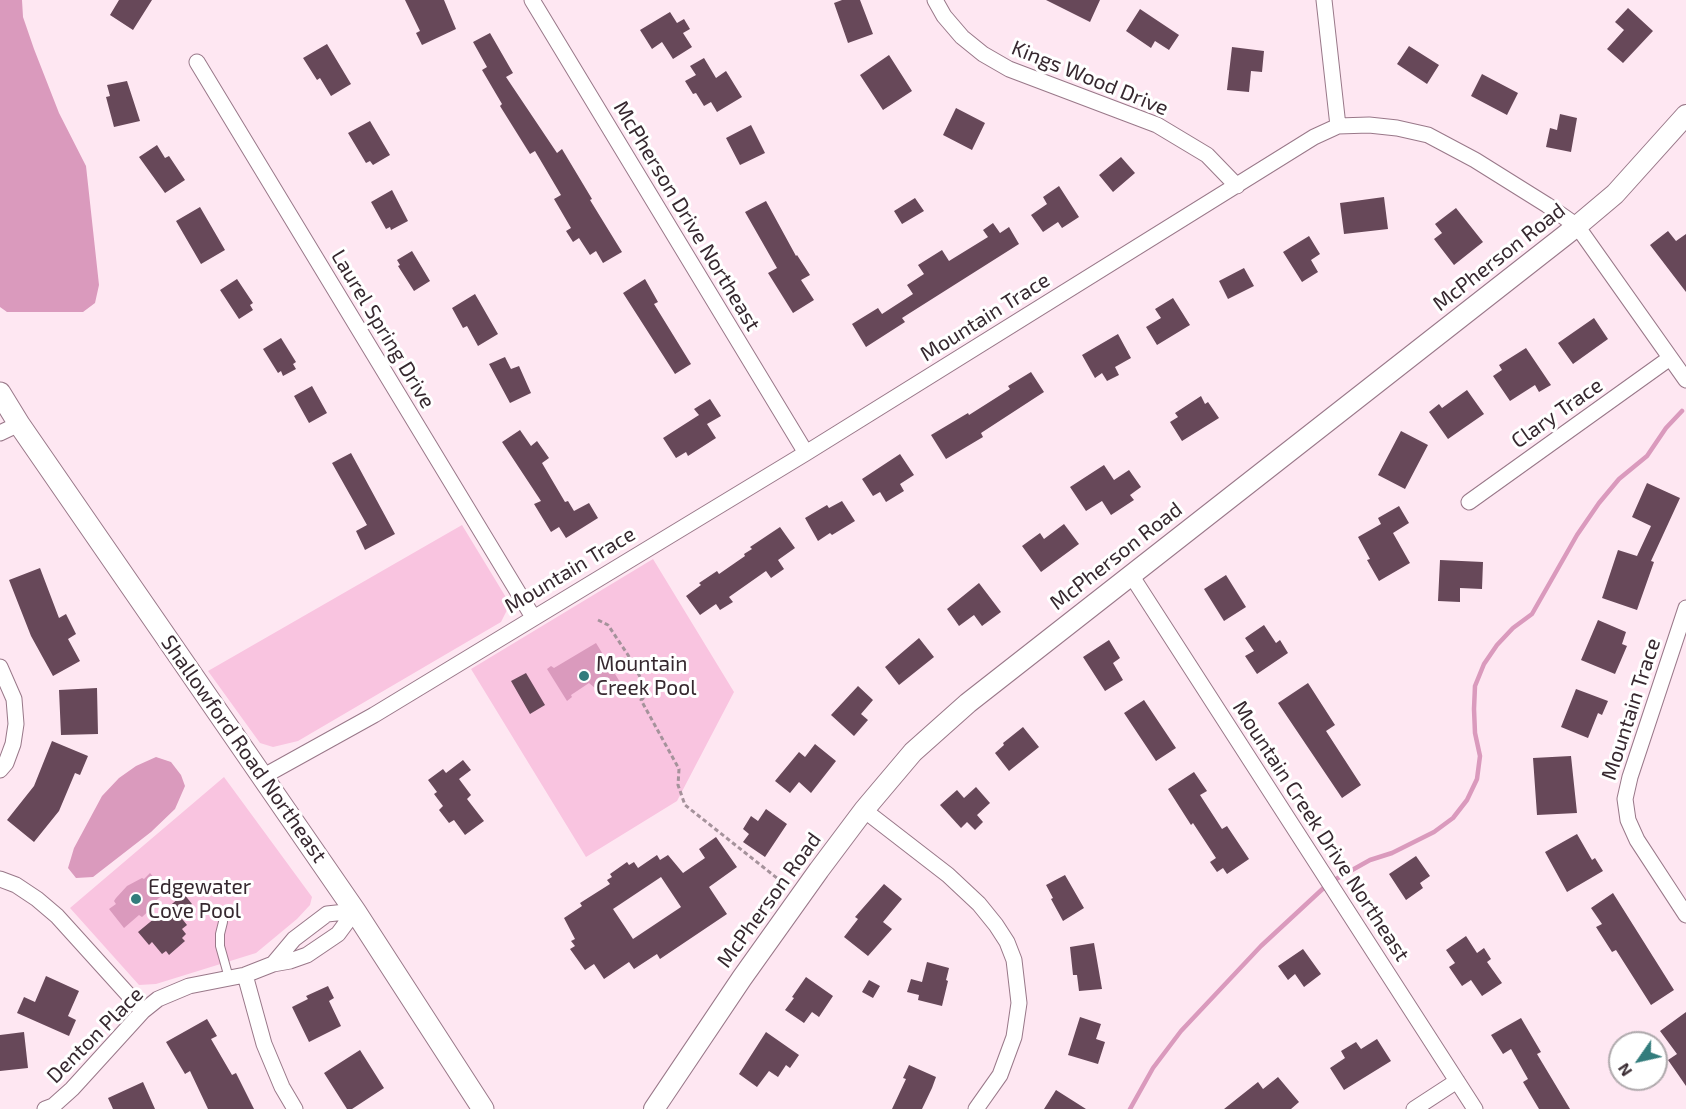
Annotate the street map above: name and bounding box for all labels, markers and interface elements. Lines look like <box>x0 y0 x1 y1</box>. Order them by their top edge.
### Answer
street label: Kings Wood Drive <box>1008 35 1172 121</box>
street label: McPherson Drive Northeast <box>608 96 766 336</box>
street label: McPherson Road <box>1428 198 1570 316</box>
street label: Laurel Spring Drive <box>326 245 440 413</box>
street label: Mountain Trace <box>916 267 1054 367</box>
street label: Clary Trace <box>1507 372 1607 454</box>
street label: McPherson Road <box>1045 497 1187 615</box>
street label: Mountain Trace <box>500 521 640 619</box>
street label: Shallowford Road Northeast <box>156 630 332 868</box>
street label: Mountain Trace <box>1596 635 1666 783</box>
place label: Mountain Creek Pool <box>596 651 696 701</box>
marker: Mountain Creek Pool <box>577 669 591 683</box>
street label: Mountain Creek Drive Northeast <box>1227 696 1415 966</box>
street label: McPherson Road <box>712 828 826 972</box>
place label: Edgewater Cove Pool <box>148 874 251 924</box>
marker: Edgewater Cove Pool <box>129 892 143 906</box>
street label: Denton Place <box>42 982 148 1088</box>
north arrow <box>1608 1031 1668 1091</box>
text: N <box>1613 1060 1635 1080</box>

